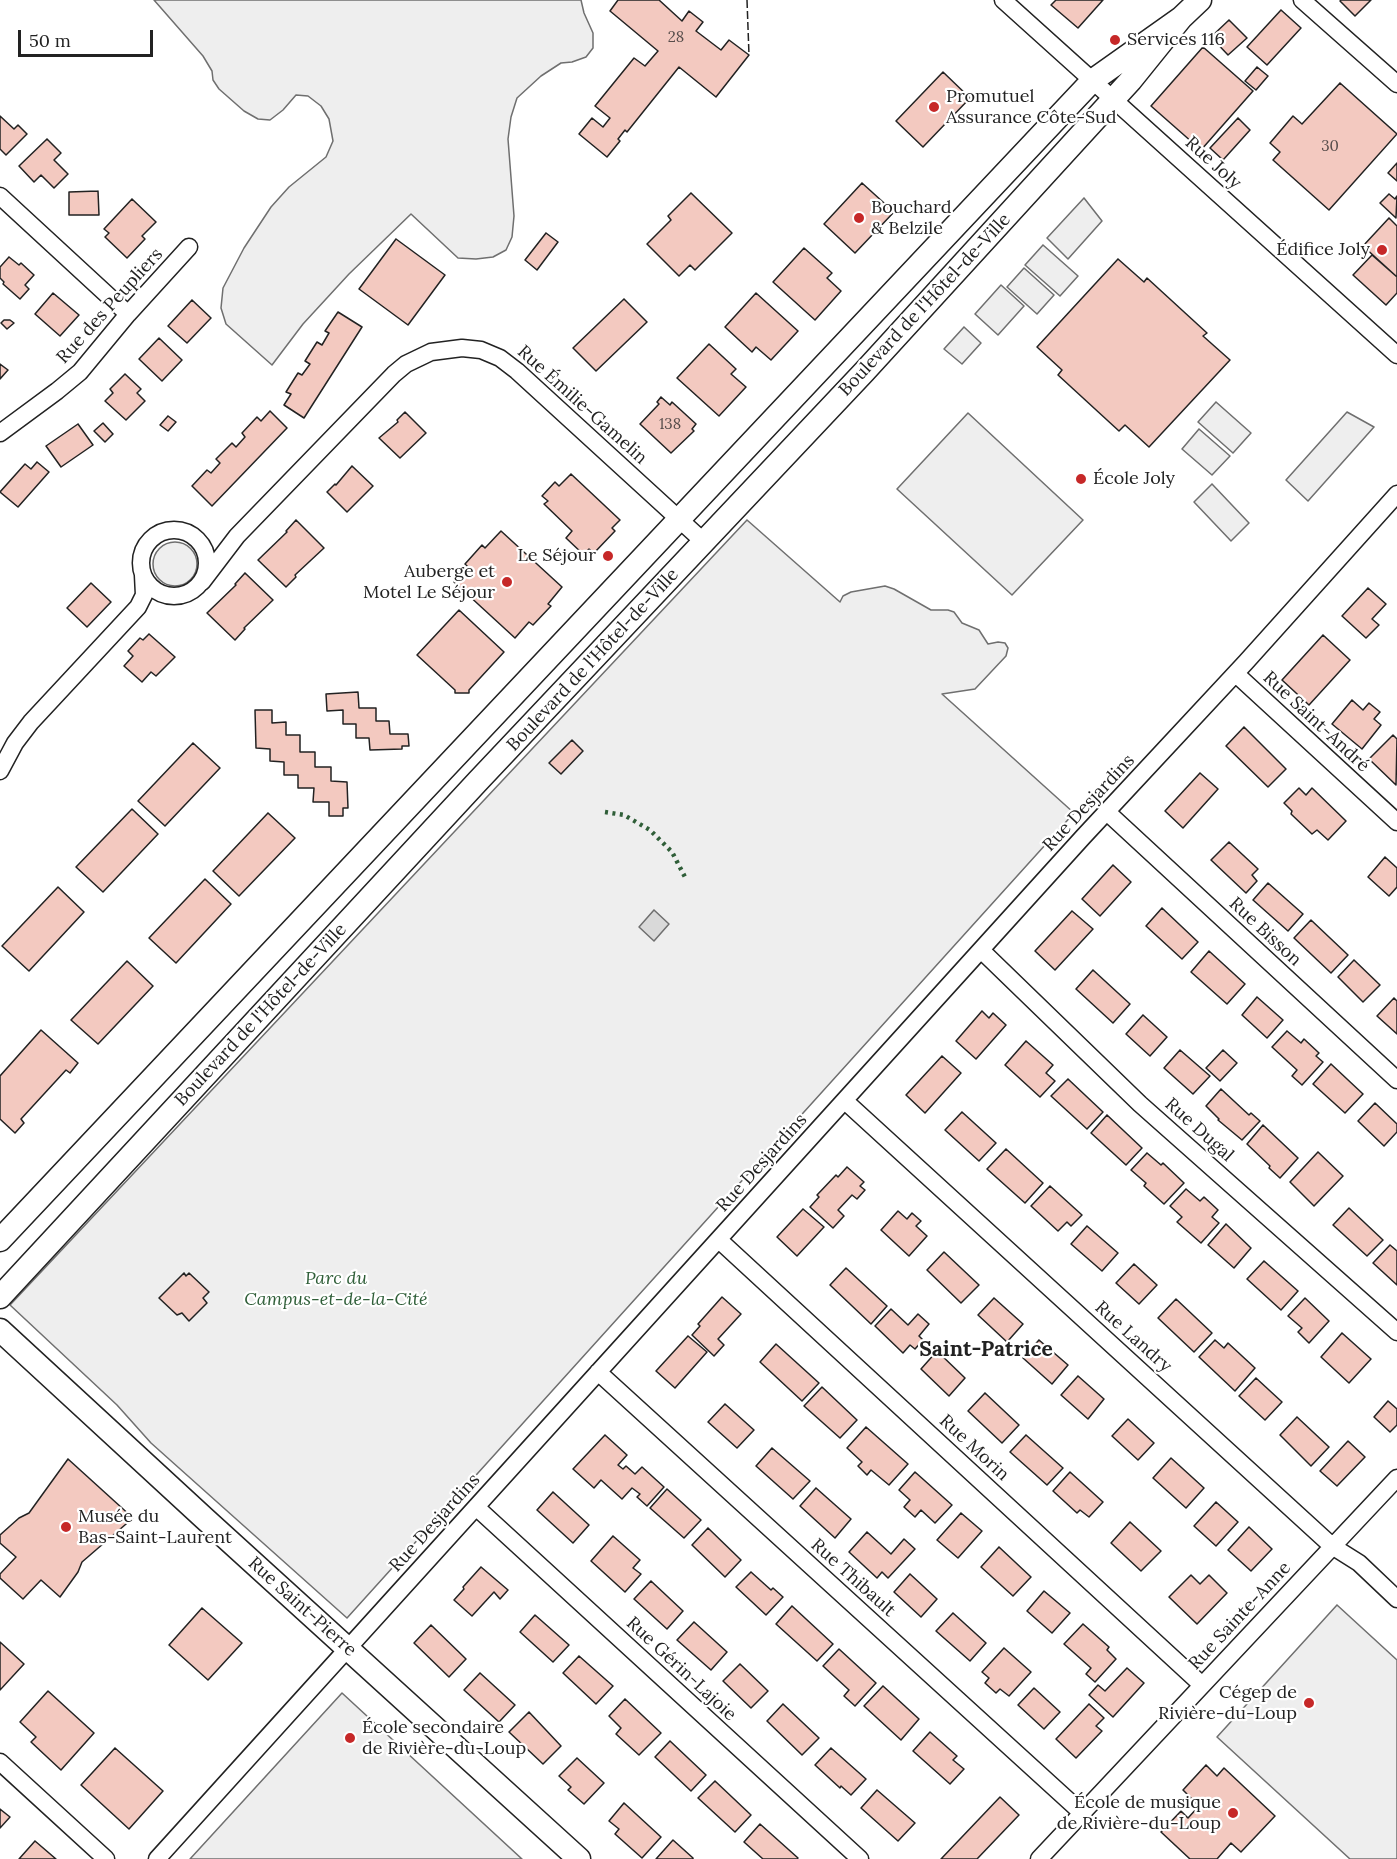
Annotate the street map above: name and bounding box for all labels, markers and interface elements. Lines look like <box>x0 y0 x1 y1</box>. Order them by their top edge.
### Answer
scale bar <box>21 18 156 56</box>
text: 50 m <box>29 29 71 52</box>
house number: 28 <box>668 29 684 47</box>
place label: Services 116 <box>1127 29 1225 51</box>
marker: Services 116 <box>1108 33 1122 47</box>
place label: Promutuel Assurance Côte-Sud <box>946 86 1117 128</box>
marker: Promutuel Assurance Côte-Sud <box>927 100 941 114</box>
street label: Rue Joly <box>1181 132 1245 194</box>
house number: 30 <box>1321 138 1339 156</box>
place label: Bouchard & Belzile <box>871 197 952 240</box>
street label: Boulevard de l'Hôtel-de-Ville <box>835 209 1015 401</box>
marker: Bouchard & Belzile <box>852 211 866 225</box>
place label: Édifice Joly <box>1276 239 1370 261</box>
marker: Édifice Joly <box>1375 243 1389 257</box>
street label: Rue des Peupliers <box>52 244 168 368</box>
street label: Rue Émilie-Gamelin <box>513 341 651 469</box>
house number: 138 <box>659 416 681 434</box>
place label: École Joly <box>1093 468 1175 490</box>
marker: École Joly <box>1074 472 1088 486</box>
place label: Le Séjour <box>517 545 596 567</box>
marker: Le Séjour <box>601 549 615 563</box>
place label: Auberge et Motel Le Séjour <box>363 561 495 604</box>
street label: Boulevard de l'Hôtel-de-Ville <box>503 564 683 756</box>
marker: Auberge et Motel Le Séjour <box>500 575 514 589</box>
street label: Rue Saint-André <box>1258 667 1374 777</box>
street label: Rue Desjardins <box>1039 750 1139 856</box>
street label: Rue Bisson <box>1224 893 1306 971</box>
street label: Boulevard de l'Hôtel-de-Ville <box>171 919 351 1111</box>
street label: Rue Dugal <box>1160 1094 1238 1166</box>
street label: Rue Desjardins <box>712 1109 812 1217</box>
park label: Parc du Campus-et-de-la-Cité <box>244 1268 428 1310</box>
street label: Rue Landry <box>1090 1297 1176 1377</box>
district label: Saint-Patrice <box>919 1337 1053 1363</box>
street label: Rue Morin <box>935 1410 1013 1486</box>
street label: Rue Desjardins <box>385 1469 485 1577</box>
place label: Musée du Bas-Saint-Laurent <box>78 1506 232 1549</box>
marker: Musée du Bas-Saint-Laurent <box>59 1520 73 1534</box>
street label: Rue Thibault <box>806 1534 900 1622</box>
street label: Rue Saint-Pierre <box>243 1553 361 1661</box>
street label: Rue Sainte-Anne <box>1184 1557 1296 1675</box>
street label: Rue Gérin-Lajoie <box>622 1613 740 1725</box>
place label: Cégep de Rivière-du-Loup <box>1158 1682 1297 1724</box>
marker: Cégep de Rivière-du-Loup <box>1302 1696 1316 1710</box>
place label: École secondaire de Rivière-du-Loup <box>362 1717 526 1760</box>
marker: École secondaire de Rivière-du-Loup <box>343 1731 357 1745</box>
place label: École de musique de Rivière-du-Loup <box>1057 1792 1221 1834</box>
marker: École de musique de Rivière-du-Loup <box>1226 1806 1240 1820</box>

